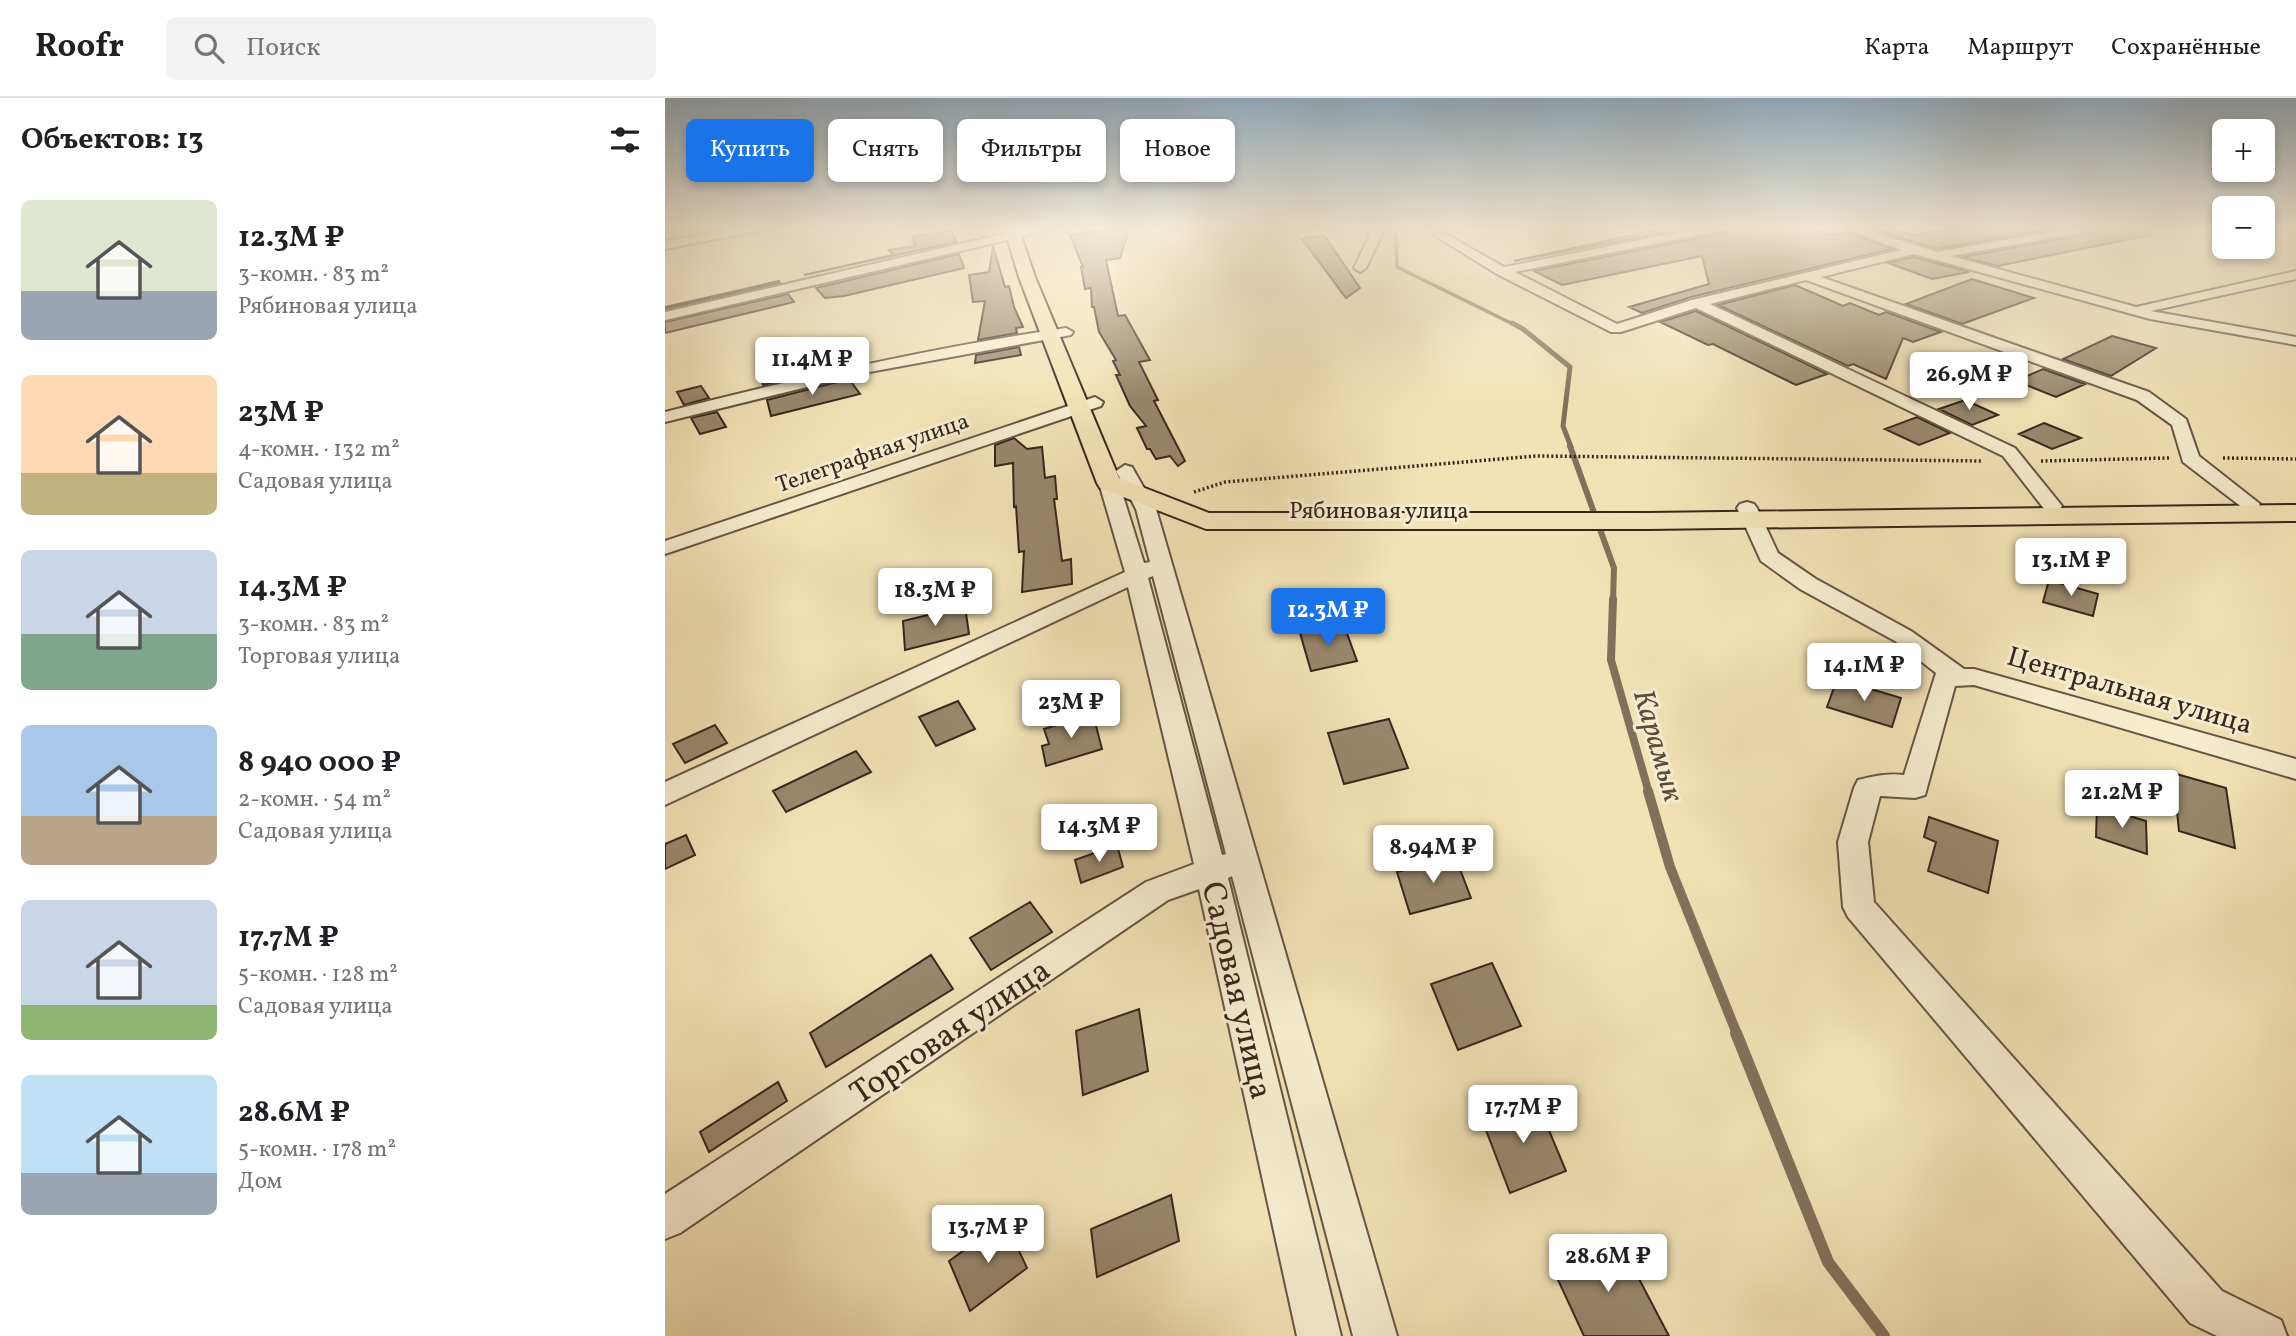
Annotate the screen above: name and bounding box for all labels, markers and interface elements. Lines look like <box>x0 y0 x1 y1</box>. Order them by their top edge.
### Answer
search box <box>166 17 656 80</box>
text: Roofr <box>35 25 124 71</box>
icon: search <box>190 29 228 67</box>
text: Поиск <box>246 30 320 66</box>
text: Карта <box>1864 31 1929 65</box>
text: Маршрут <box>1967 31 2073 65</box>
text: Сохранённые <box>2111 31 2261 65</box>
text: Объектов: 13 <box>21 119 204 161</box>
chip: Купить <box>686 119 814 182</box>
chip: Снять <box>828 119 943 182</box>
chip: Фильтры <box>957 119 1106 182</box>
chip: Новое <box>1120 119 1235 182</box>
map controls <box>2212 119 2275 259</box>
button: + <box>2212 119 2275 182</box>
icon: filters <box>606 121 644 159</box>
button: − <box>2212 196 2275 259</box>
text: 12.3M ₽ <box>238 217 344 259</box>
icon: home <box>77 228 161 312</box>
text: 3-комн. · 83 m² <box>238 259 389 291</box>
text: Рябиновая улица <box>238 291 418 323</box>
pin: 11.4M ₽ <box>747 338 877 397</box>
text: 11.4M ₽ <box>771 344 853 376</box>
pin: 26.9M ₽ <box>1904 352 2034 412</box>
text: 26.9M ₽ <box>1926 359 2012 391</box>
text: 23M ₽ <box>238 392 324 434</box>
icon: home <box>77 403 161 487</box>
street label: Телеграфная улица <box>772 406 974 502</box>
text: 4-комн. · 132 m² <box>238 434 400 466</box>
text: Садовая улица <box>238 466 393 498</box>
street label: Рябиновая улица <box>1289 496 1469 528</box>
pin: 13.1M ₽ <box>2006 538 2136 598</box>
text: 13.1M ₽ <box>2031 545 2111 577</box>
text: 14.3M ₽ <box>238 567 347 609</box>
pin: 18.3M ₽ <box>870 568 1000 628</box>
text: 18.3M ₽ <box>894 575 976 607</box>
icon: home <box>77 578 161 662</box>
pin: 12.3M ₽ <box>1263 588 1393 648</box>
text: 12.3M ₽ <box>1287 595 1369 627</box>
text: 3-комн. · 83 m² <box>238 609 389 641</box>
street label: Центральная улица <box>2002 638 2257 745</box>
text: Торговая улица <box>238 641 400 673</box>
pin: 14.1M ₽ <box>1799 644 1929 703</box>
text: 14.1M ₽ <box>1823 650 1905 682</box>
pin: 23M ₽ <box>1022 680 1120 740</box>
water label: Карамык <box>1621 684 1693 808</box>
text: 23M ₽ <box>1038 687 1104 719</box>
text: 8 940 000 ₽ <box>238 742 401 784</box>
icon: home <box>77 753 161 837</box>
pin: 21.2M ₽ <box>2057 770 2187 830</box>
text: 21.2M ₽ <box>2081 777 2163 809</box>
text: 2-комн. · 54 m² <box>238 784 391 816</box>
pin: 14.3M ₽ <box>1034 804 1164 864</box>
text: 14.3M ₽ <box>1057 811 1141 843</box>
text: Садовая улица <box>238 816 393 848</box>
pin: 8.94M ₽ <box>1368 826 1498 885</box>
text: 8.94M ₽ <box>1389 832 1477 864</box>
street label: Садовая улица <box>1188 878 1282 1104</box>
text: 17.7M ₽ <box>238 917 339 959</box>
icon: home <box>77 928 161 1012</box>
street label: Торговая улица <box>842 949 1061 1118</box>
text: 5-комн. · 128 m² <box>238 959 398 991</box>
text: Садовая улица <box>238 991 393 1023</box>
pin: 17.7M ₽ <box>1458 1086 1588 1145</box>
text: 28.6M ₽ <box>238 1092 350 1134</box>
text: 17.7M ₽ <box>1484 1092 1562 1124</box>
icon: home <box>77 1103 161 1187</box>
text: 5-комн. · 178 m² <box>238 1134 396 1166</box>
text: Дом <box>238 1166 282 1198</box>
pin: 13.7M ₽ <box>923 1206 1053 1265</box>
text: 13.7M ₽ <box>948 1212 1028 1244</box>
pin: 28.6M ₽ <box>1543 1234 1673 1294</box>
text: 28.6M ₽ <box>1565 1241 1651 1273</box>

